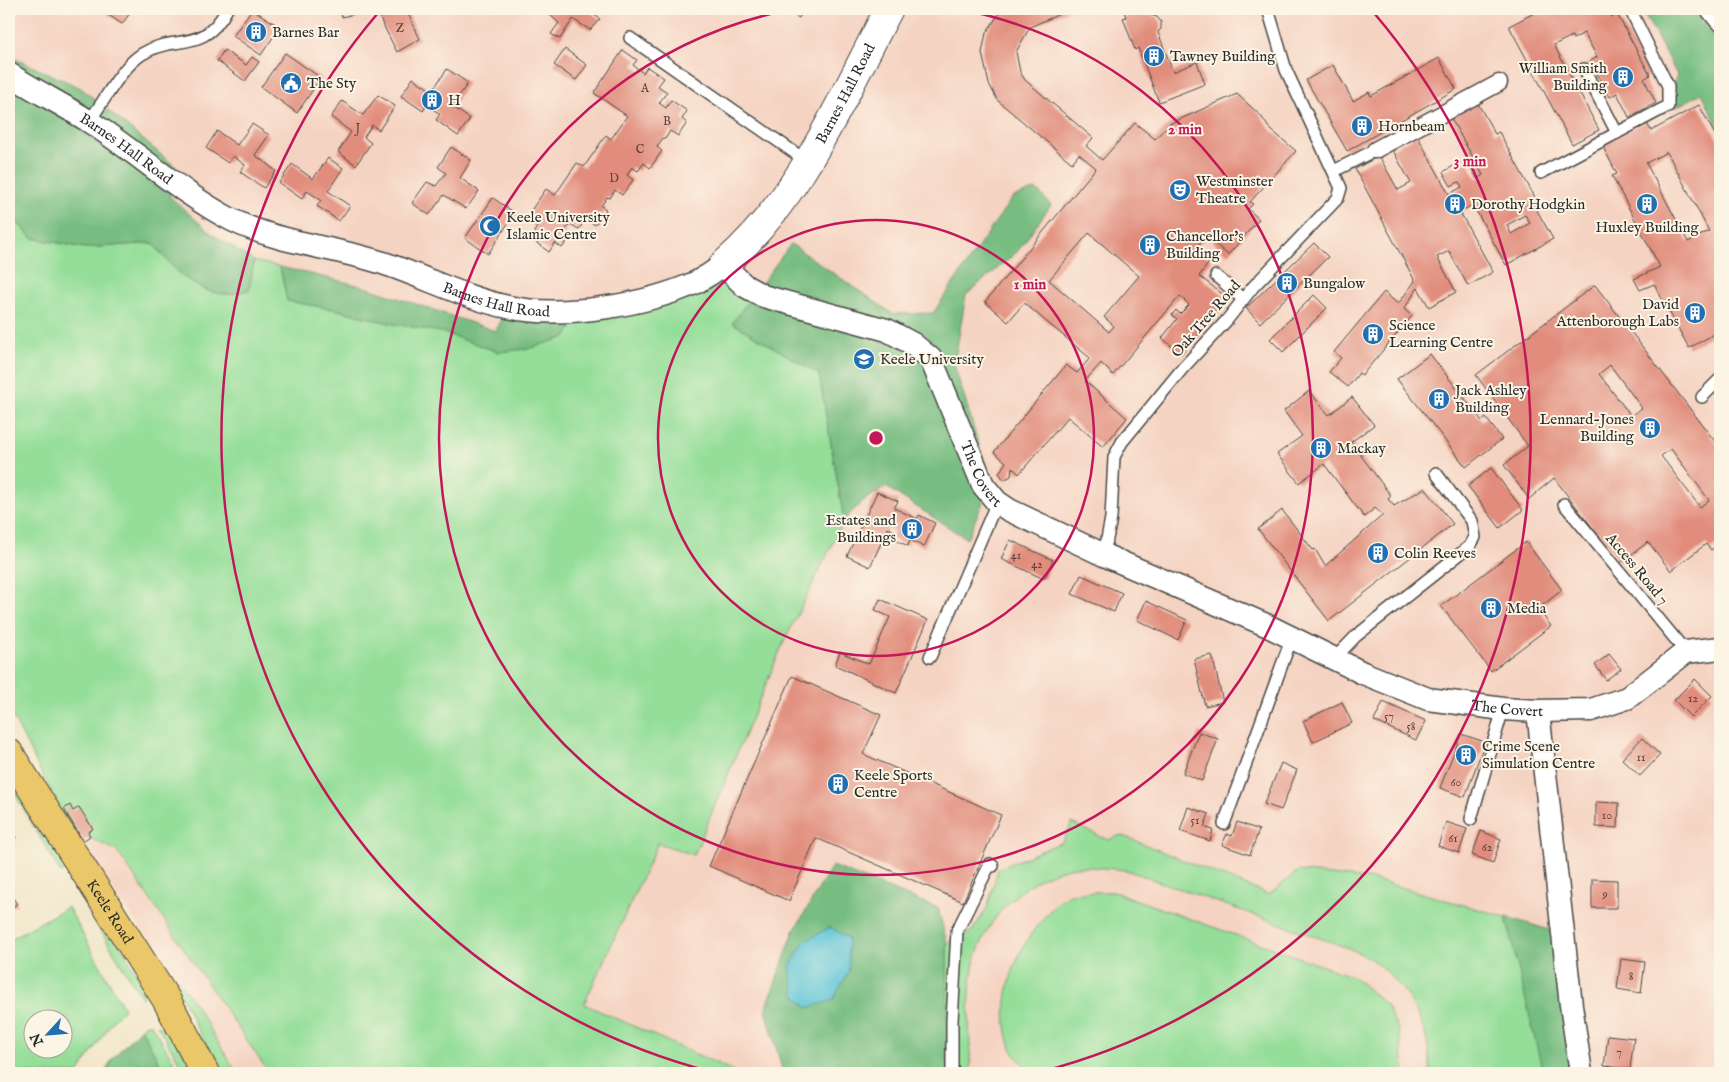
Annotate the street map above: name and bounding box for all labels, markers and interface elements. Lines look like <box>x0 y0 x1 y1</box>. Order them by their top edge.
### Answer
building icon: Barnes Bar <box>244 20 268 44</box>
house number: Z <box>396 21 405 36</box>
place label: Barnes Bar <box>272 23 340 42</box>
street label: Barnes Hall Road <box>811 39 880 147</box>
building icon: Tawney Building <box>1142 44 1166 68</box>
place label: Tawney Building <box>1170 47 1276 66</box>
place label: William Smith Building <box>1519 59 1608 95</box>
building icon: William Smith Building <box>1611 65 1635 89</box>
public building icon: The Sty <box>279 71 303 95</box>
place label: The Sty <box>307 74 357 93</box>
house number: A <box>640 81 650 96</box>
building icon: H <box>420 88 444 112</box>
place label: H <box>448 91 461 110</box>
street label: Barnes Hall Road <box>76 108 177 189</box>
house number: B <box>663 114 671 129</box>
building icon: Hornbeam <box>1350 114 1374 138</box>
place label: Hornbeam <box>1378 117 1446 136</box>
text: 2 min <box>1168 120 1202 139</box>
house number: J <box>354 121 361 137</box>
house number: C <box>636 142 645 157</box>
text: 3 min <box>1454 152 1486 171</box>
house number: D <box>609 171 619 186</box>
place label: Westminster Theatre <box>1196 172 1274 208</box>
theatre icon: Westminster Theatre <box>1168 178 1192 202</box>
building icon: Dorothy Hodgkin <box>1443 192 1467 216</box>
building icon: Huxley Building <box>1635 192 1659 216</box>
place label: Dorothy Hodgkin <box>1471 195 1585 214</box>
place label: Keele University Islamic Centre <box>506 208 610 244</box>
mosque icon: Keele University Islamic Centre <box>478 214 502 238</box>
place label: Huxley Building <box>1595 218 1699 237</box>
place label: Chancellor's Building <box>1166 227 1243 263</box>
building icon: Chancellor's Building <box>1138 233 1162 257</box>
building icon: Bungalow <box>1275 271 1299 295</box>
place label: Bungalow <box>1303 274 1366 293</box>
text: 1 min <box>1014 275 1046 294</box>
street label: Oak Tree Road <box>1167 276 1245 362</box>
street label: Barnes Hall Road <box>440 277 551 321</box>
place label: David Attenborough Labs <box>1556 295 1680 331</box>
building icon: David Attenborough Labs <box>1683 301 1707 325</box>
place label: Science Learning Centre <box>1389 316 1493 352</box>
building icon: Science Learning Centre <box>1361 322 1385 346</box>
school or university icon: Keele University <box>852 347 876 371</box>
place label: Keele University <box>880 350 984 369</box>
place label: Jack Ashley Building <box>1453 381 1527 417</box>
building icon: Jack Ashley Building <box>1427 387 1451 411</box>
place label: Lennard-Jones Building <box>1539 410 1635 446</box>
building icon: Lennard-Jones Building <box>1638 416 1662 440</box>
centre of rings <box>867 429 885 447</box>
building icon: Mackay <box>1309 436 1333 460</box>
street label: The Covert <box>956 438 1005 512</box>
place label: Mackay <box>1337 439 1386 458</box>
place label: Estates and Buildings <box>826 511 897 547</box>
building icon: Estates and Buildings <box>900 517 924 541</box>
street label: Access Road 7 <box>1601 528 1673 609</box>
building icon: Colin Reeves <box>1366 541 1390 565</box>
place label: Colin Reeves <box>1394 544 1476 563</box>
house number: 41 <box>1011 548 1021 563</box>
house number: 42 <box>1031 557 1043 572</box>
building icon: Media <box>1479 596 1503 620</box>
place label: Media <box>1507 599 1547 618</box>
house number: 12 <box>1688 691 1698 706</box>
street label: The Covert <box>1470 695 1543 721</box>
house number: 57 <box>1384 709 1394 724</box>
house number: 58 <box>1406 719 1416 734</box>
place label: Crime Scene Simulation Centre <box>1482 737 1595 773</box>
building icon: Crime Scene Simulation Centre <box>1454 743 1478 767</box>
house number: 11 <box>1637 750 1645 765</box>
place label: Keele Sports Centre <box>854 766 933 802</box>
building icon: Keele Sports Centre <box>826 772 850 796</box>
house number: 60 <box>1451 775 1462 790</box>
house number: 10 <box>1602 808 1612 823</box>
house number: 51 <box>1191 813 1199 828</box>
house number: 61 <box>1448 831 1458 846</box>
house number: 62 <box>1482 840 1493 855</box>
street label: Keele Road <box>83 876 138 948</box>
house number: 9 <box>1601 887 1608 902</box>
house number: 8 <box>1629 969 1634 984</box>
north arrow <box>22 1010 72 1060</box>
text: N <box>26 1030 48 1050</box>
house number: 7 <box>1616 1045 1622 1060</box>

